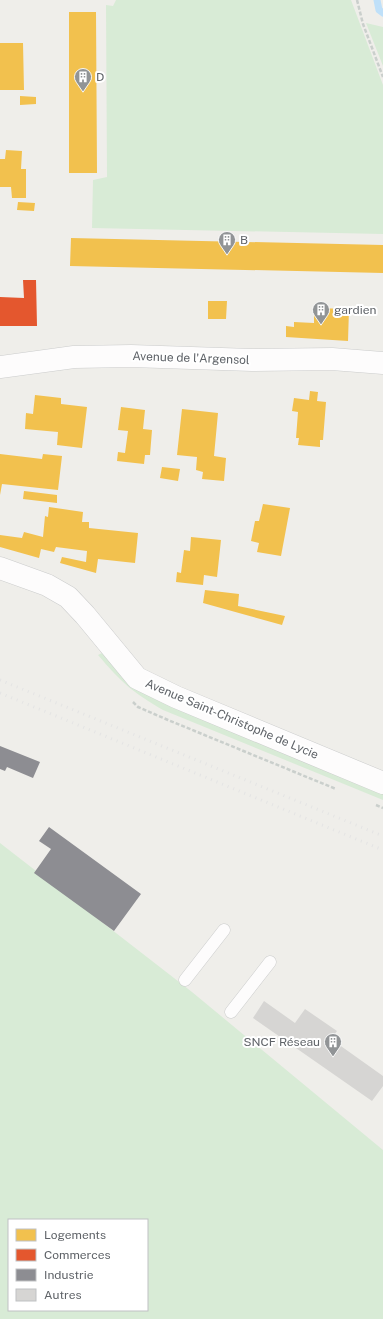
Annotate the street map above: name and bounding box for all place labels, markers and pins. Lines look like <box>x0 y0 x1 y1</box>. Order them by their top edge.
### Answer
building icon: D <box>73 67 93 92</box>
place label: D <box>96 70 104 84</box>
building icon: B <box>217 230 237 255</box>
place label: B <box>240 233 248 247</box>
building icon: gardien <box>311 300 331 325</box>
place label: gardien <box>334 303 377 317</box>
building icon: SNCF Réseau <box>323 1032 343 1057</box>
place label: SNCF Réseau <box>244 1035 320 1049</box>

